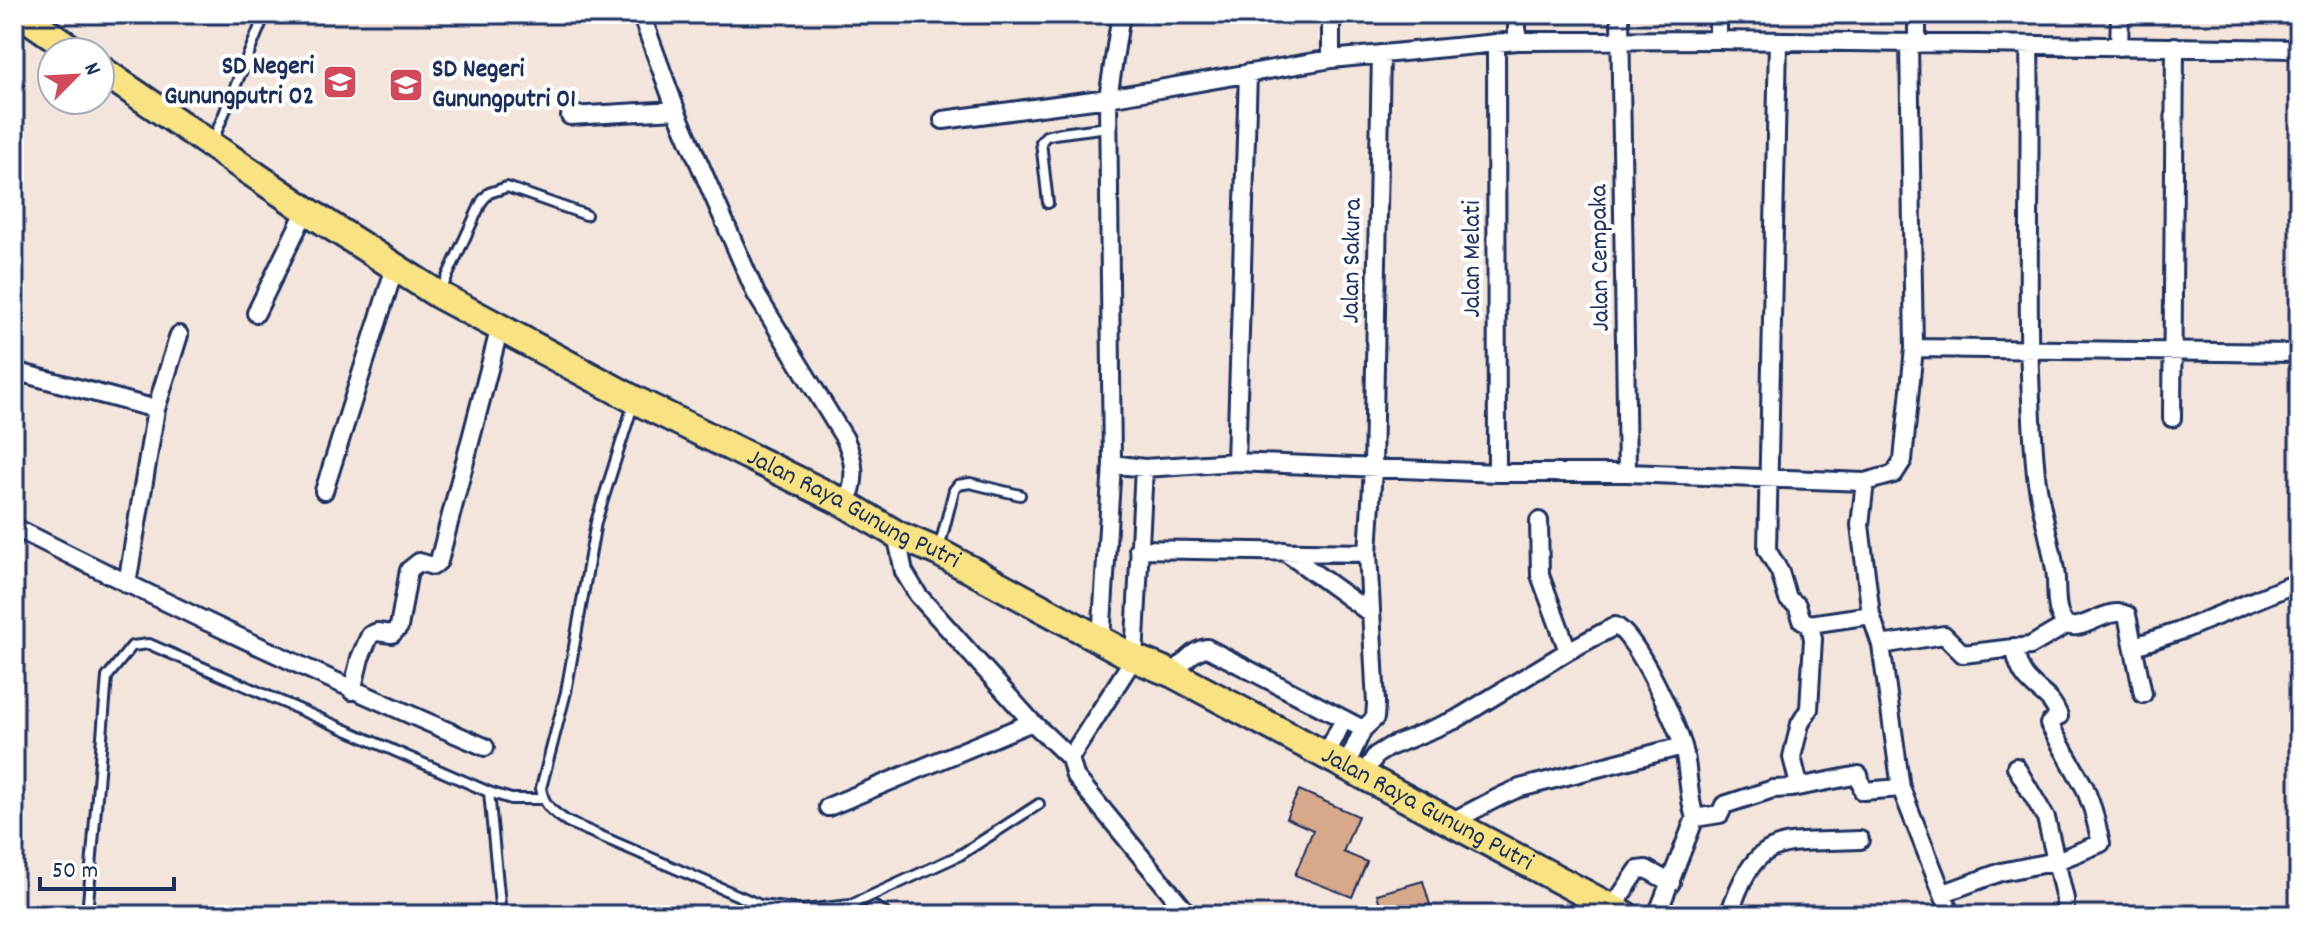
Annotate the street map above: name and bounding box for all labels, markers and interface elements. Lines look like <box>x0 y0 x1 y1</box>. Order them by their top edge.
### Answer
north arrow <box>36 36 116 116</box>
place label: SD Negeri Gunungputri 02 <box>164 49 314 116</box>
place label: SD Negeri Gunungputri 01 <box>432 52 576 119</box>
text: N <box>75 58 107 81</box>
school or university icon: SD Negeri Gunungputri 02 <box>321 63 359 101</box>
school or university icon: SD Negeri Gunungputri 01 <box>387 66 425 104</box>
street label: Jalan Cempaka <box>1581 183 1621 332</box>
street label: Jalan Sakura <box>1333 197 1373 324</box>
street label: Jalan Melati <box>1455 200 1492 318</box>
street label: Jalan Raya Gunung Putri <box>740 439 967 579</box>
street label: Jalan Raya Gunung Putri <box>1314 738 1540 881</box>
scale bar <box>40 841 174 891</box>
text: 50 m <box>52 855 98 889</box>

